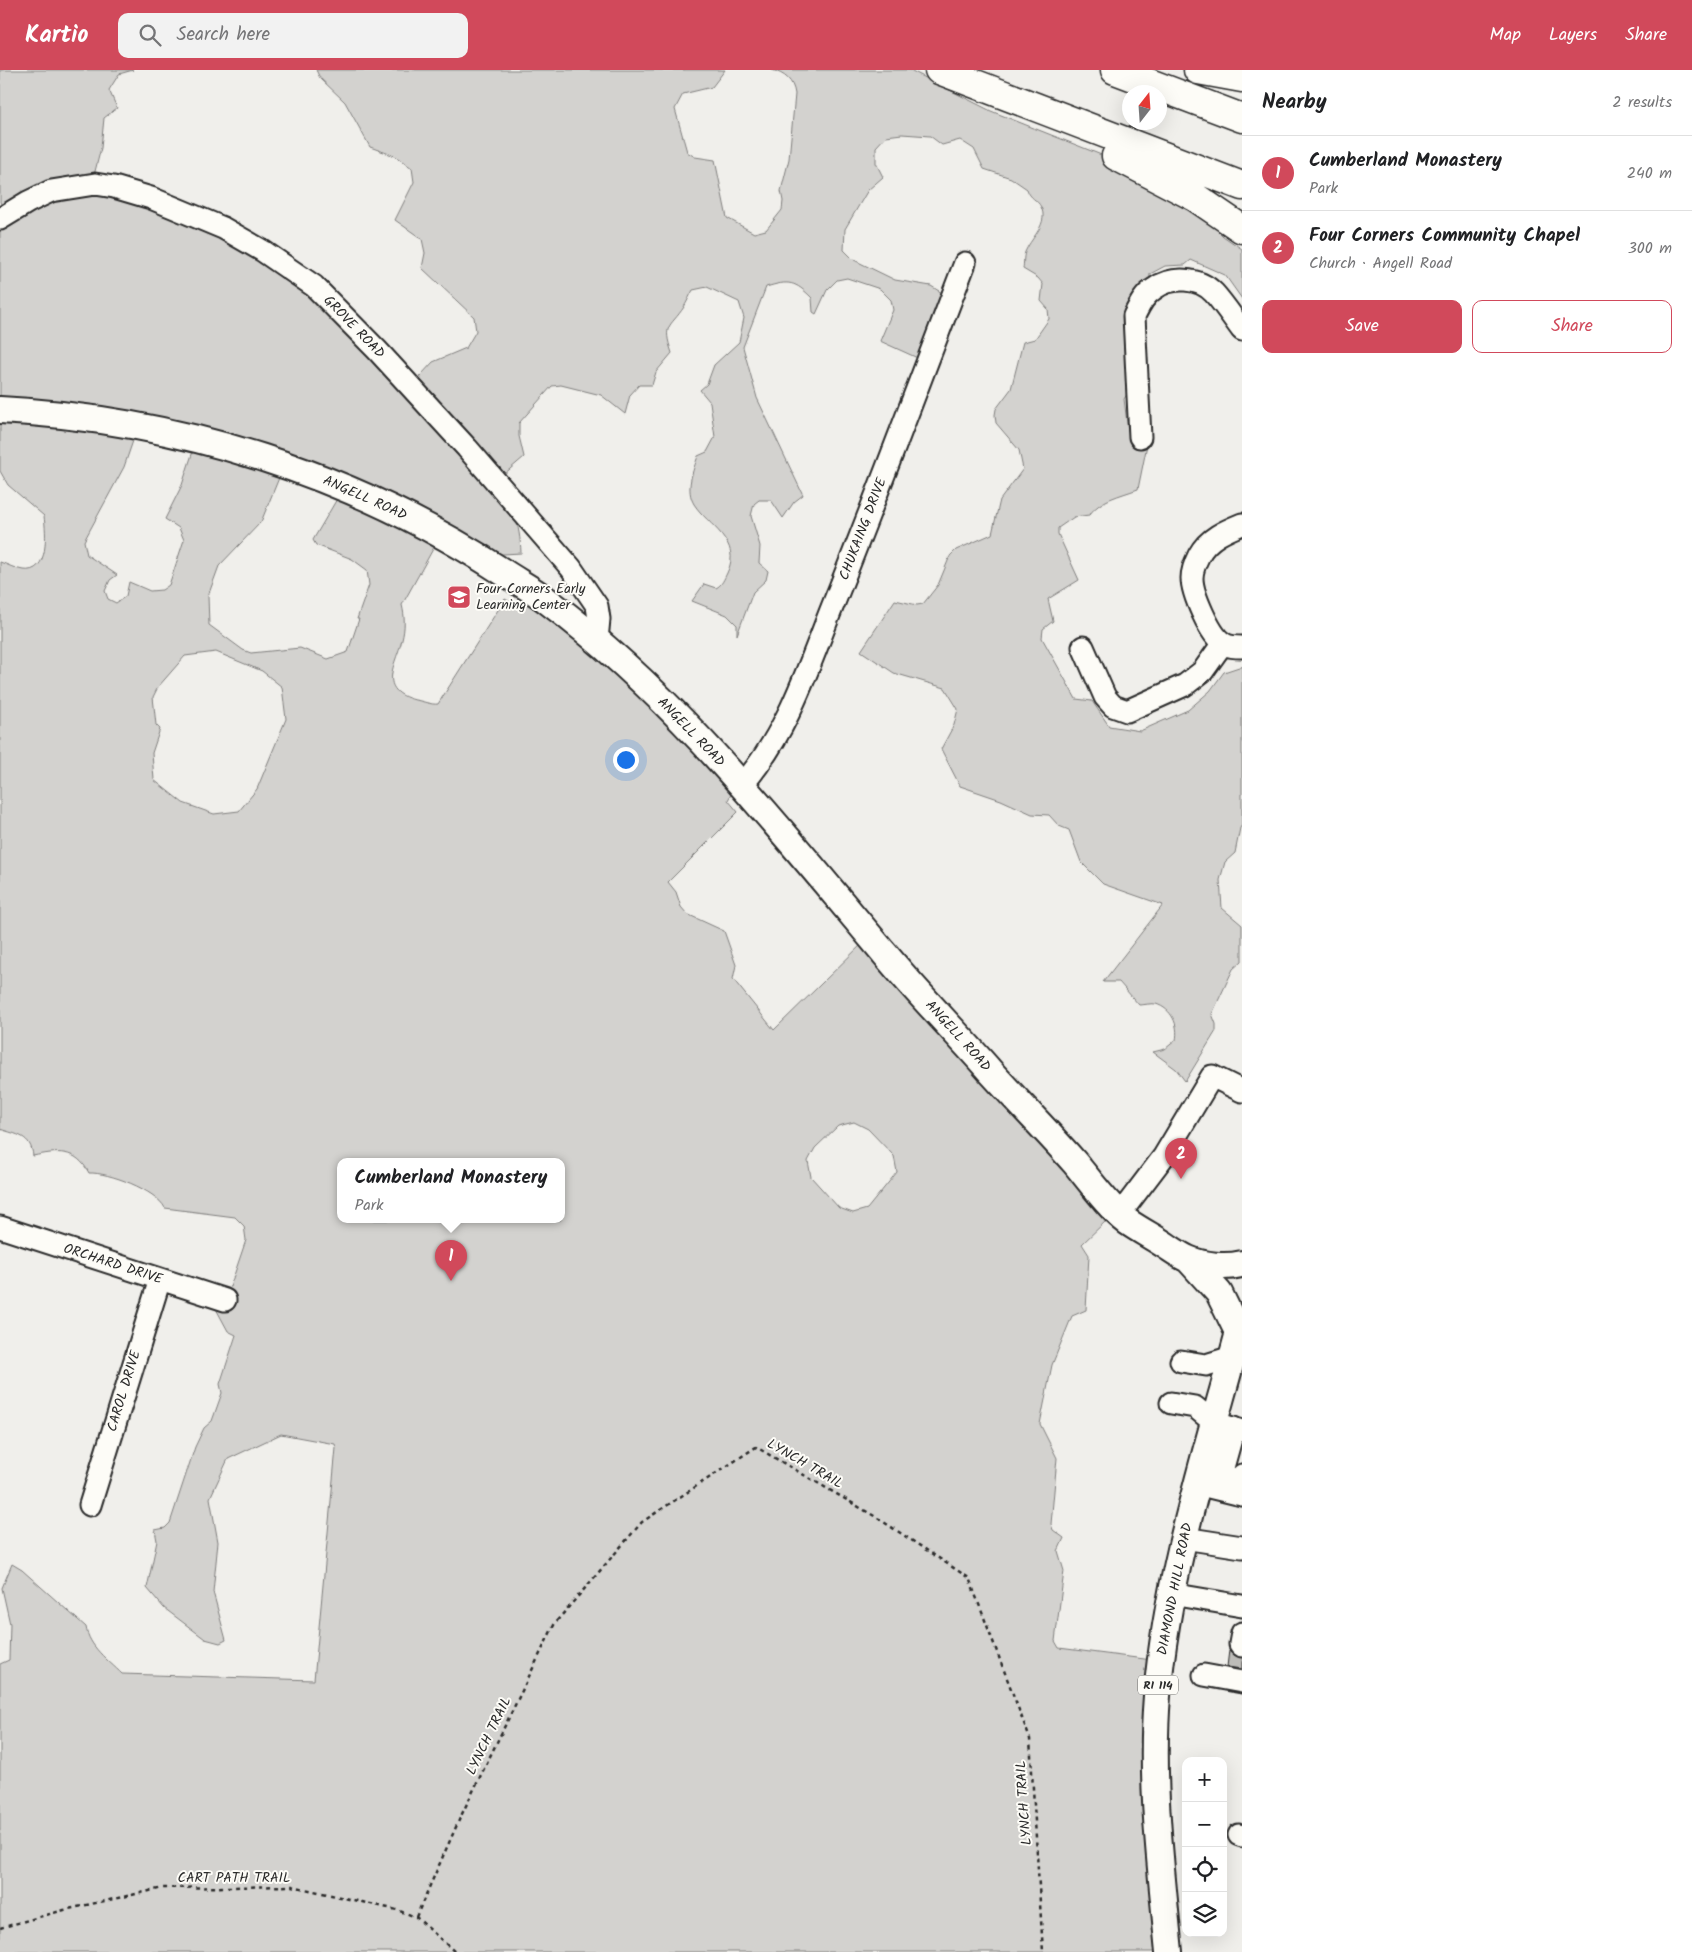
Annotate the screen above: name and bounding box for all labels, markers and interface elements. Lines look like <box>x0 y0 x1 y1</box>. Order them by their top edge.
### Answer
search box <box>118 13 468 58</box>
text: Kartio <box>25 16 88 55</box>
text: Search here <box>176 20 270 50</box>
icon: search <box>136 21 164 49</box>
text: Map <box>1490 21 1521 50</box>
text: Layers <box>1549 21 1597 50</box>
text: Share <box>1625 21 1667 50</box>
north arrow <box>1122 85 1167 130</box>
text: Nearby <box>1262 86 1327 119</box>
text: 2 results <box>1612 90 1672 115</box>
text: Cumberland Monastery <box>1309 146 1502 176</box>
text: 1 <box>1276 161 1280 186</box>
text: 240 m <box>1627 161 1672 186</box>
text: Park <box>1309 176 1338 201</box>
text: Four Corners Community Chapel <box>1309 221 1580 251</box>
text: 2 <box>1273 236 1283 261</box>
text: 300 m <box>1628 236 1672 261</box>
text: Church · Angell Road <box>1309 251 1452 276</box>
street label: GROVE ROAD <box>318 290 390 364</box>
button: Save <box>1262 300 1462 353</box>
button: Share <box>1472 300 1672 353</box>
street label: ANGELL ROAD <box>319 470 411 526</box>
street label: CHUKAING DRIVE <box>833 474 893 583</box>
place label: Four Corners Early Learning Center <box>476 578 586 616</box>
school or university icon: Four Corners Early Learning Center <box>446 584 472 610</box>
street label: ANGELL ROAD <box>652 692 730 772</box>
your location <box>613 747 639 773</box>
street label: ANGELL ROAD <box>920 995 996 1077</box>
pin: 2 <box>1165 1138 1197 1179</box>
popup <box>337 1158 565 1223</box>
text: Cumberland Monastery <box>355 1163 547 1193</box>
text: Park <box>355 1193 384 1218</box>
street label: ORCHARD DRIVE <box>61 1238 166 1291</box>
pin: 1 <box>435 1240 467 1281</box>
street label: CAROL DRIVE <box>101 1347 147 1434</box>
street label: LYNCH TRAIL <box>763 1433 847 1495</box>
street label: DIAMOND HILL ROAD <box>1151 1521 1199 1657</box>
road number: RI 114 <box>1138 1676 1178 1694</box>
street label: LYNCH TRAIL <box>461 1693 517 1779</box>
map controls <box>1182 1757 1227 1937</box>
button: + <box>1182 1757 1227 1802</box>
street label: LYNCH TRAIL <box>1010 1760 1038 1846</box>
button: − <box>1182 1802 1227 1847</box>
button: locate <box>1182 1847 1227 1892</box>
street label: CART PATH TRAIL <box>178 1867 290 1889</box>
button: layers <box>1182 1892 1227 1937</box>

